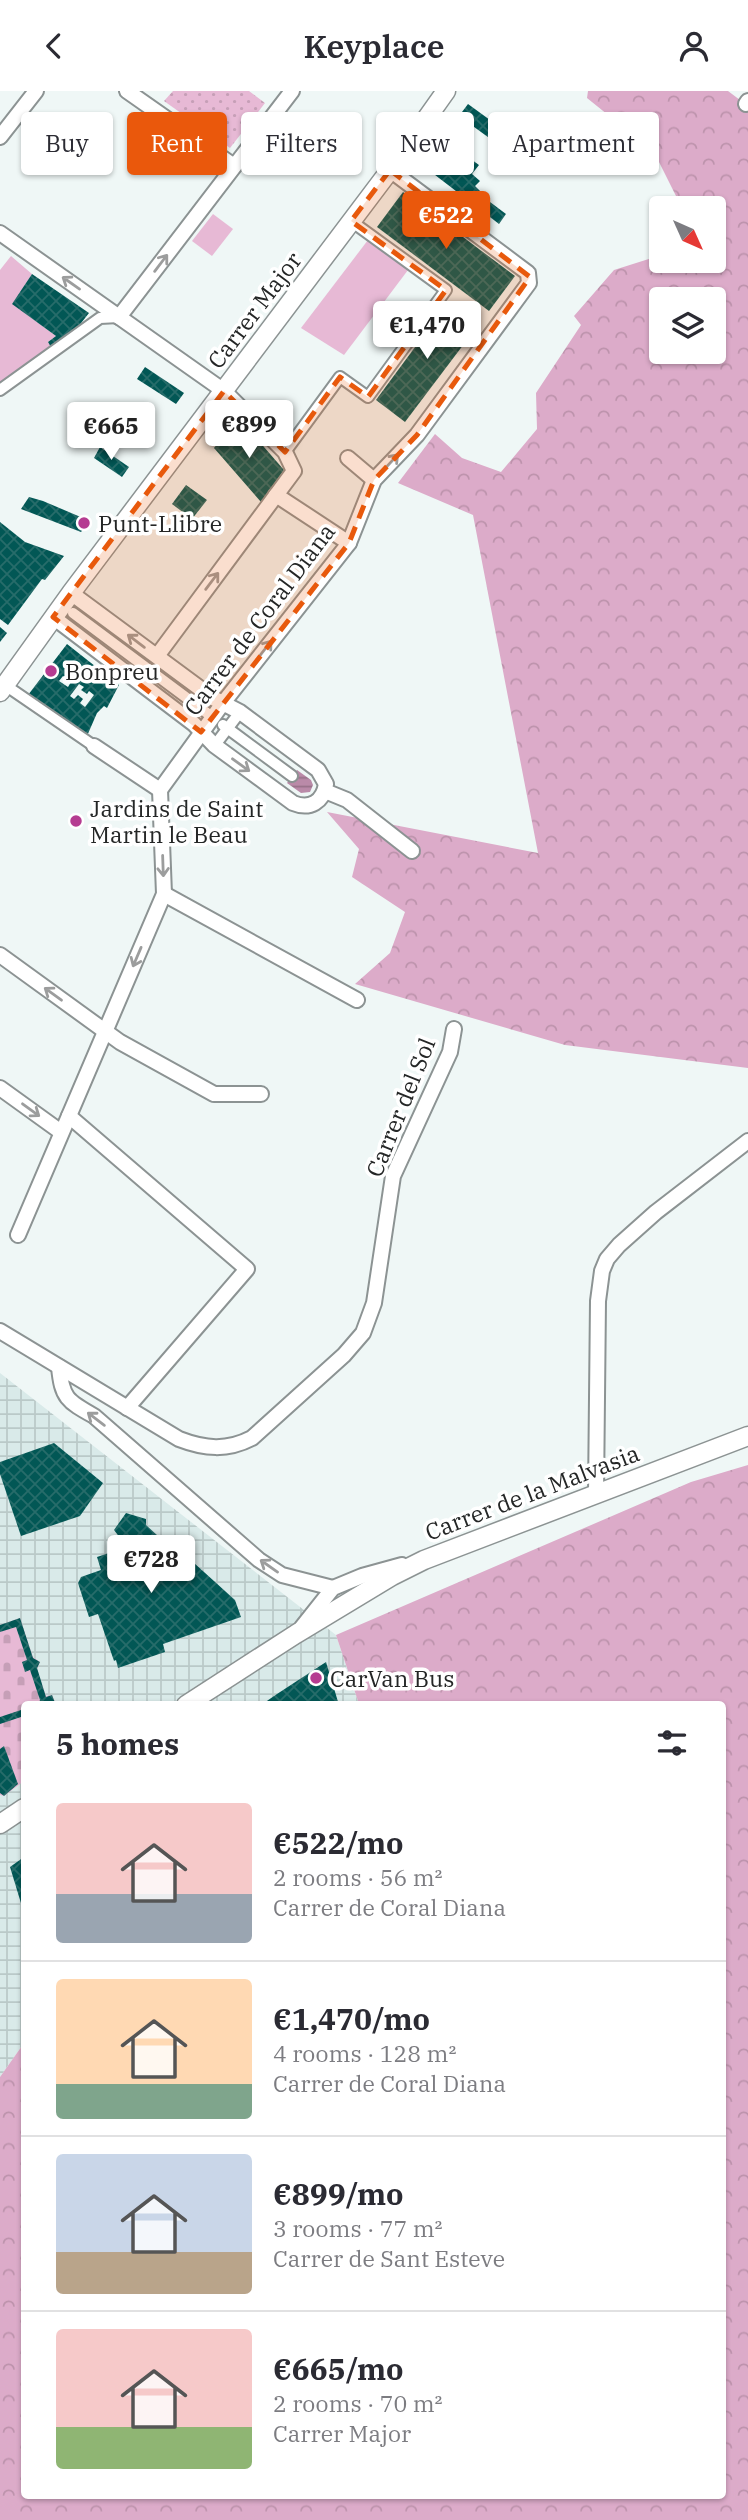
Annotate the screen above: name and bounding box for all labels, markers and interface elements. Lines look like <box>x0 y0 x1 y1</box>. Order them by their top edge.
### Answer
text: Keyplace <box>304 25 444 67</box>
icon: back <box>35 27 73 65</box>
icon: person <box>675 27 713 65</box>
chip: Buy <box>21 112 113 175</box>
chip: Rent <box>127 112 227 175</box>
chip: Filters <box>241 112 362 175</box>
chip: New <box>376 112 474 175</box>
chip: Apartment <box>488 112 659 175</box>
pin: €522 <box>405 191 487 251</box>
north arrow <box>649 196 726 273</box>
map controls <box>649 196 726 364</box>
text: €522 <box>418 199 474 229</box>
street label: Carrer Major <box>200 246 308 374</box>
one-way arrow <box>153 254 168 272</box>
one-way arrow <box>62 276 81 290</box>
button: layers <box>649 287 726 364</box>
pin: €1,470 <box>370 301 484 361</box>
text: €1,470 <box>389 309 465 339</box>
pin: €899 <box>208 401 290 460</box>
pin: €665 <box>70 403 152 462</box>
text: €899 <box>221 408 277 438</box>
text: €665 <box>83 410 139 440</box>
one-way arrow <box>383 453 399 471</box>
place label: Punt-Llibre <box>98 508 222 538</box>
marker: Punt-Llibre <box>76 515 92 531</box>
street label: Carrer de Coral Diana <box>177 517 341 721</box>
one-way arrow <box>204 572 219 591</box>
one-way arrow <box>127 634 146 649</box>
one-way arrow <box>258 641 273 659</box>
place label: Bonpreu <box>65 656 159 686</box>
marker: Bonpreu <box>43 663 59 679</box>
one-way arrow <box>231 758 250 772</box>
place label: Jardins de Saint Martin le Beau <box>90 793 263 849</box>
marker: Jardins de Saint Martin le Beau <box>68 813 84 829</box>
one-way arrow <box>156 855 169 878</box>
one-way arrow <box>130 946 143 968</box>
one-way arrow <box>44 987 63 1001</box>
street label: Carrer del Sol <box>358 1033 442 1181</box>
one-way arrow <box>21 1103 40 1117</box>
one-way arrow <box>87 1411 106 1426</box>
street label: Carrer de la Malvasia <box>421 1437 643 1547</box>
pin: €728 <box>110 1535 192 1595</box>
text: €728 <box>123 1543 179 1573</box>
one-way arrow <box>260 1559 279 1573</box>
place label: CarVan Bus <box>330 1663 454 1693</box>
marker: CarVan Bus <box>308 1670 324 1686</box>
text: 5 homes <box>56 1724 179 1763</box>
icon: filters <box>653 1724 691 1762</box>
text: €522/mo <box>273 1823 404 1862</box>
icon: home <box>112 1831 196 1915</box>
text: 2 rooms · 56 m² <box>273 1862 443 1892</box>
text: Carrer de Coral Diana <box>273 1892 506 1922</box>
text: €1,470/mo <box>273 1999 430 2038</box>
icon: home <box>112 2007 196 2091</box>
text: 4 rooms · 128 m² <box>273 2038 456 2068</box>
text: Carrer de Coral Diana <box>273 2068 506 2098</box>
text: €899/mo <box>273 2174 404 2213</box>
icon: home <box>112 2182 196 2266</box>
text: 3 rooms · 77 m² <box>273 2213 443 2243</box>
text: Carrer de Sant Esteve <box>273 2243 505 2273</box>
text: €665/mo <box>273 2349 404 2388</box>
icon: home <box>112 2357 196 2441</box>
text: 2 rooms · 70 m² <box>273 2388 443 2418</box>
text: Carrer Major <box>273 2418 411 2448</box>

